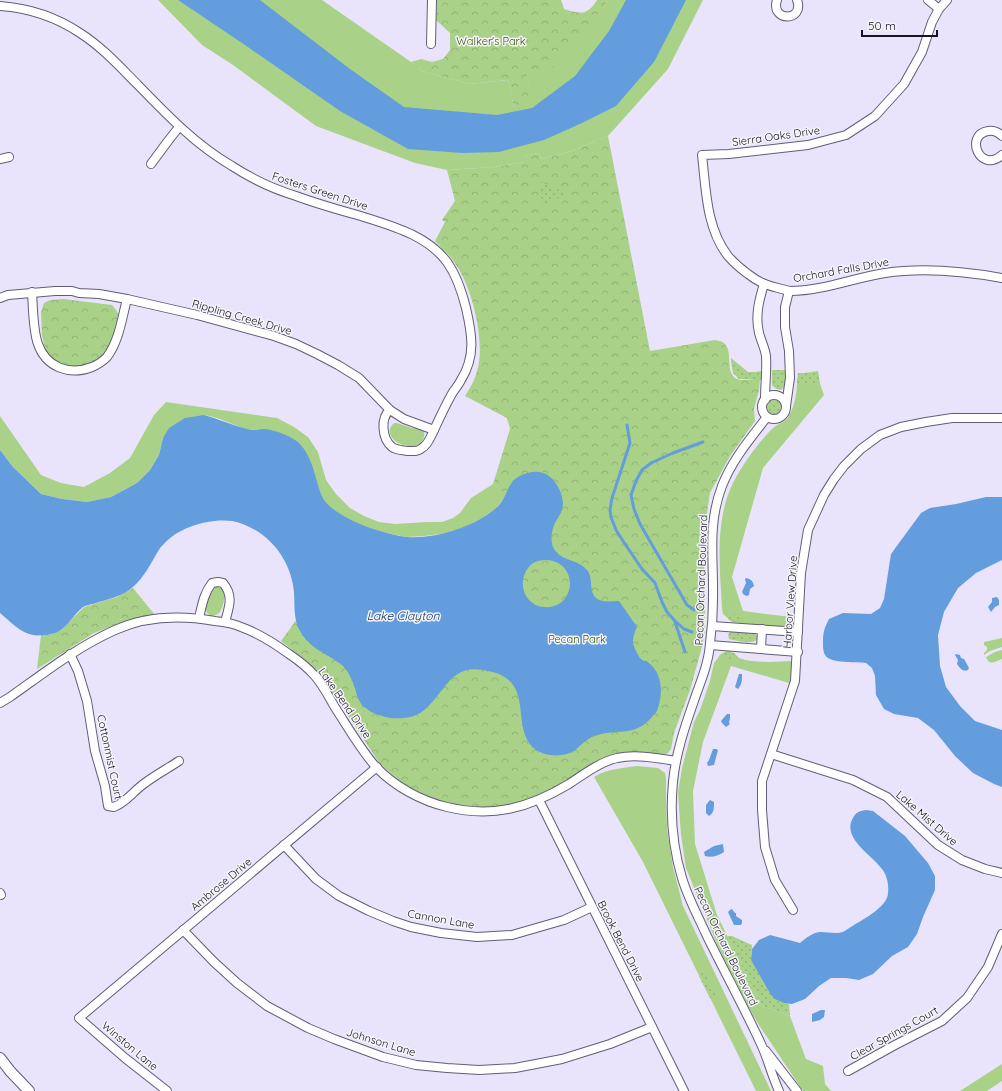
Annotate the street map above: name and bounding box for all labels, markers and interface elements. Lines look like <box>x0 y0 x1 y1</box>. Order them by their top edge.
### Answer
scale bar <box>862 12 937 38</box>
text: 50 m <box>868 18 896 33</box>
park label: Walker's Park <box>456 34 526 48</box>
street label: Sierra Oaks Drive <box>731 123 821 149</box>
street label: Fosters Green Drive <box>270 169 370 213</box>
street label: Orchard Falls Drive <box>792 255 890 285</box>
street label: Rippling Creek Drive <box>190 296 294 338</box>
street label: Pecan Orchard Boulevard <box>692 514 710 646</box>
street label: Harbor View Drive <box>780 555 800 649</box>
water label: Lake Clayton <box>367 608 440 623</box>
park label: Pecan Park <box>548 632 606 646</box>
street label: Lake Bend Drive <box>315 665 375 741</box>
street label: Cottonmist Court <box>94 713 126 801</box>
street label: Lake Mist Drive <box>893 787 961 849</box>
street label: Ambrose Drive <box>188 854 254 914</box>
street label: Pecan Orchard Boulevard <box>691 884 761 1008</box>
street label: Brook Bend Drive <box>595 898 647 984</box>
street label: Cannon Lane <box>406 906 476 932</box>
street label: Clear Springs Court <box>848 1003 941 1063</box>
street label: Winston Lane <box>99 1018 161 1074</box>
street label: Johnson Lane <box>345 1025 417 1059</box>

